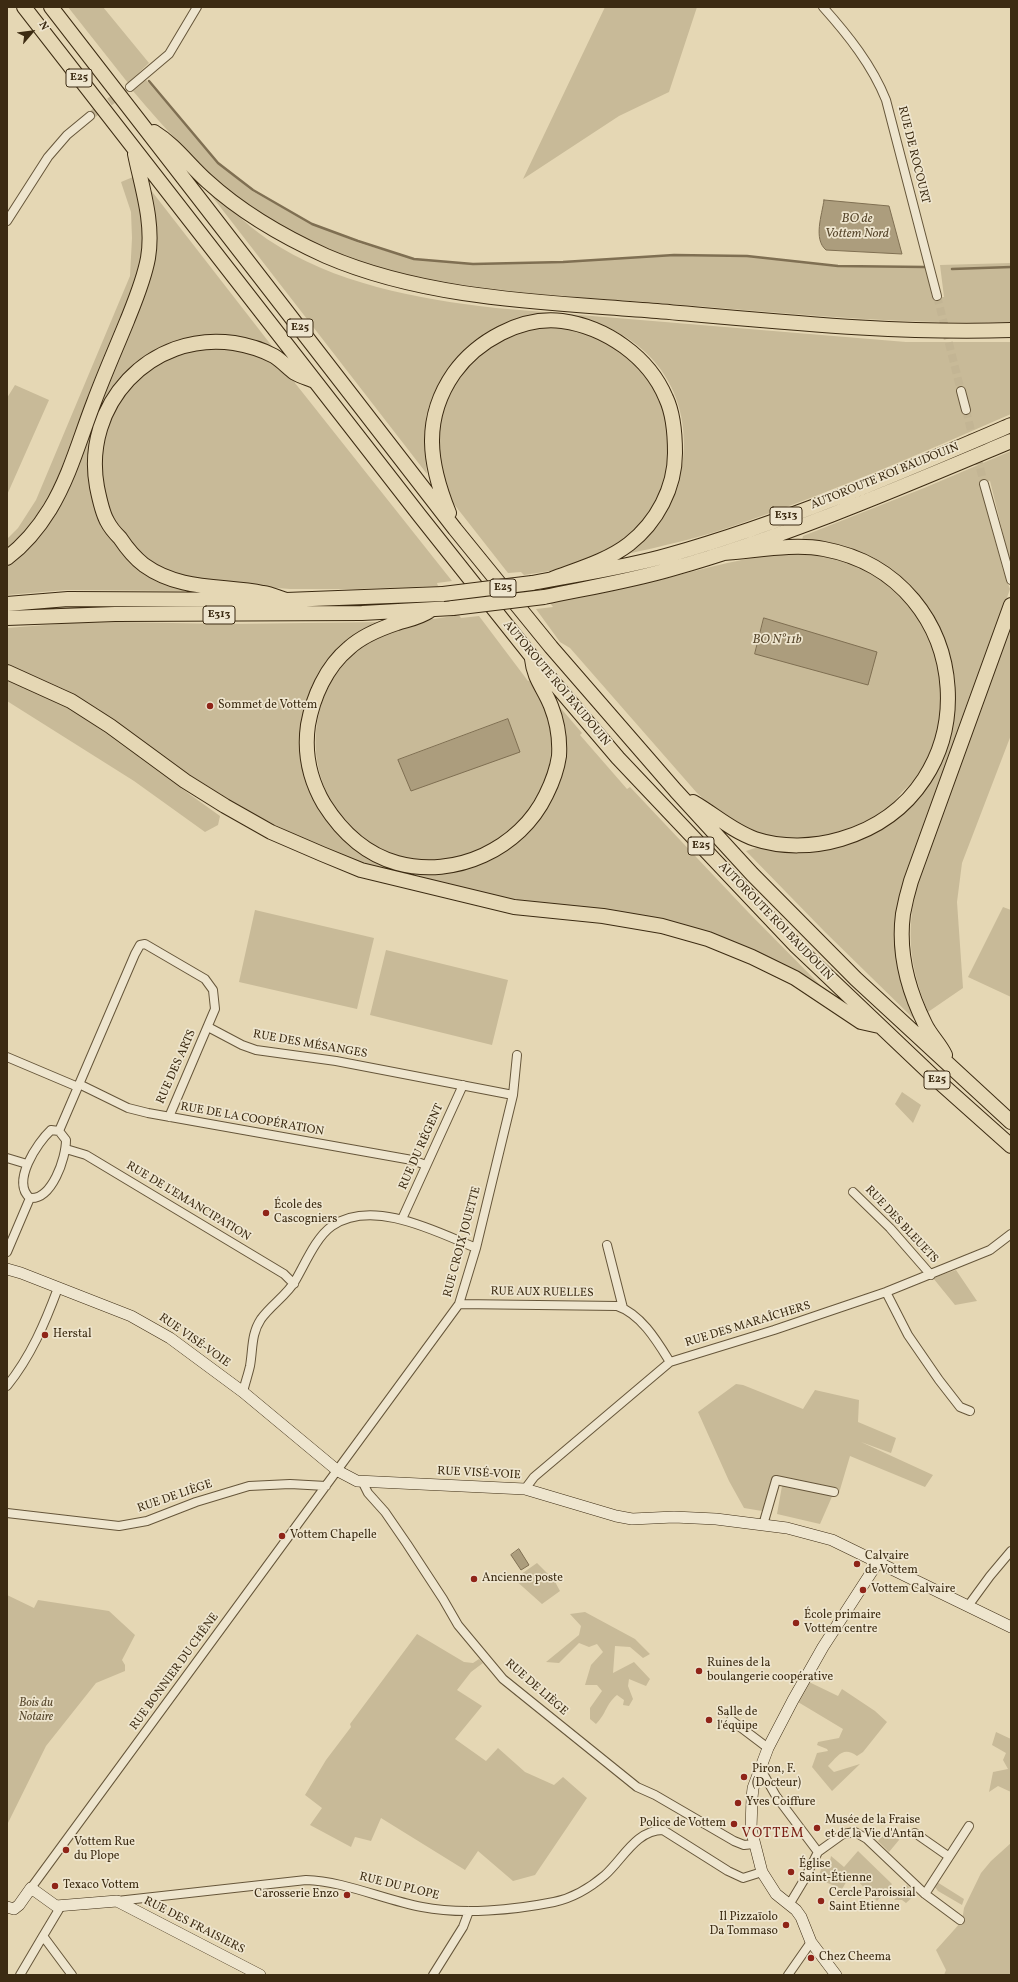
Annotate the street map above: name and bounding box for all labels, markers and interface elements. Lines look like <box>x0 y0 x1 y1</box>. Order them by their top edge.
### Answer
north arrow <box>12 12 52 52</box>
text: N <box>35 19 52 33</box>
road number: E25 <box>66 69 92 87</box>
street label: RUE DE ROCOURT <box>894 105 932 205</box>
water label: BO de Vottem Nord <box>825 212 889 243</box>
road number: E25 <box>287 319 313 337</box>
street label: AUTOROUTE ROI BAUDOUIN <box>809 441 961 513</box>
road number: E313 <box>770 507 802 525</box>
road number: E25 <box>490 579 516 597</box>
road number: E313 <box>203 606 235 624</box>
street label: AUTOROUTE ROI BAUDOUIN <box>499 619 613 749</box>
water label: BO N°11b <box>752 633 802 649</box>
place label: Sommet de Vottem <box>218 699 317 713</box>
marker: Sommet de Vottem <box>205 701 215 711</box>
road number: E25 <box>688 837 714 855</box>
street label: AUTOROUTE ROI BAUDOUIN <box>715 860 835 984</box>
street label: RUE DES ARTS <box>154 1028 200 1106</box>
street label: RUE DES MÉSANGES <box>252 1028 368 1062</box>
road number: E25 <box>924 1071 950 1089</box>
street label: RUE DE LA COOPÉRATION <box>179 1100 325 1140</box>
street label: RUE DU RÉGENT <box>397 1102 447 1192</box>
street label: RUE DE L'EMANCIPATION <box>123 1159 253 1245</box>
street label: RUE DES BLEUETS <box>861 1183 941 1267</box>
street label: RUE CROIX JOUETTE <box>441 1185 485 1299</box>
place label: École des Cascogniers <box>274 1199 337 1227</box>
marker: École des Cascogniers <box>261 1208 271 1218</box>
street label: RUE AUX RUELLES <box>490 1285 594 1301</box>
street label: RUE DES MARAÎCHERS <box>684 1299 812 1351</box>
street label: RUE VISÉ-VOIE <box>156 1311 232 1371</box>
place label: Herstal <box>53 1328 92 1342</box>
marker: Herstal <box>40 1330 50 1340</box>
street label: RUE VISÉ-VOIE <box>437 1465 521 1483</box>
street label: RUE DE LIÈGE <box>136 1477 214 1517</box>
place label: Vottem Chapelle <box>290 1529 377 1543</box>
marker: Vottem Chapelle <box>277 1531 287 1541</box>
place label: Calvaire de Vottem <box>865 1550 918 1578</box>
marker: Calvaire de Vottem <box>852 1559 862 1569</box>
place label: Ancienne poste <box>482 1572 563 1586</box>
marker: Ancienne poste <box>469 1574 479 1584</box>
place label: Vottem Calvaire <box>871 1583 955 1597</box>
marker: Vottem Calvaire <box>858 1585 868 1595</box>
place label: École primaire Vottem centre <box>804 1609 881 1637</box>
street label: RUE BONNIER DU CHÊNE <box>128 1611 222 1733</box>
marker: École primaire Vottem centre <box>791 1618 801 1628</box>
street label: RUE DE LIÈGE <box>502 1657 570 1719</box>
place label: Ruines de la boulangerie coopérative <box>707 1657 833 1685</box>
marker: Ruines de la boulangerie coopérative <box>694 1666 704 1676</box>
park label: Bois du Notaire <box>19 1697 53 1725</box>
place label: Salle de l'équipe <box>717 1706 758 1734</box>
marker: Salle de l'équipe <box>704 1715 714 1725</box>
place label: Piron, F. (Docteur) <box>752 1763 801 1791</box>
marker: Piron, F. (Docteur) <box>739 1772 749 1782</box>
place label: Yves Coiffure <box>746 1796 815 1810</box>
marker: Yves Coiffure <box>733 1798 743 1808</box>
place label: Musée de la Fraise et de la Vie d'Antan <box>825 1814 924 1842</box>
place label: Police de Vottem <box>640 1817 726 1831</box>
marker: Police de Vottem <box>729 1819 739 1829</box>
marker: Musée de la Fraise et de la Vie d'Antan <box>812 1823 822 1833</box>
district label: VOTTEM <box>742 1826 804 1842</box>
place label: Vottem Rue du Plope <box>74 1836 135 1864</box>
marker: Vottem Rue du Plope <box>61 1845 71 1855</box>
place label: Église Saint-Étienne <box>799 1858 872 1886</box>
marker: Église Saint-Étienne <box>786 1867 796 1877</box>
street label: RUE DU PLOPE <box>358 1870 440 1904</box>
place label: Texaco Vottem <box>63 1879 139 1893</box>
marker: Texaco Vottem <box>50 1881 60 1891</box>
place label: Cercle Paroissial Saint Etienne <box>829 1887 916 1915</box>
place label: Carosserie Enzo <box>254 1888 339 1902</box>
marker: Carosserie Enzo <box>342 1890 352 1900</box>
street label: RUE DES FRAISIERS <box>141 1894 247 1958</box>
marker: Cercle Paroissial Saint Etienne <box>816 1896 826 1906</box>
place label: Il Pizzaïolo Da Tommaso <box>710 1911 778 1939</box>
marker: Il Pizzaïolo Da Tommaso <box>781 1920 791 1930</box>
place label: Chez Cheema <box>819 1951 891 1965</box>
marker: Chez Cheema <box>806 1953 816 1963</box>

